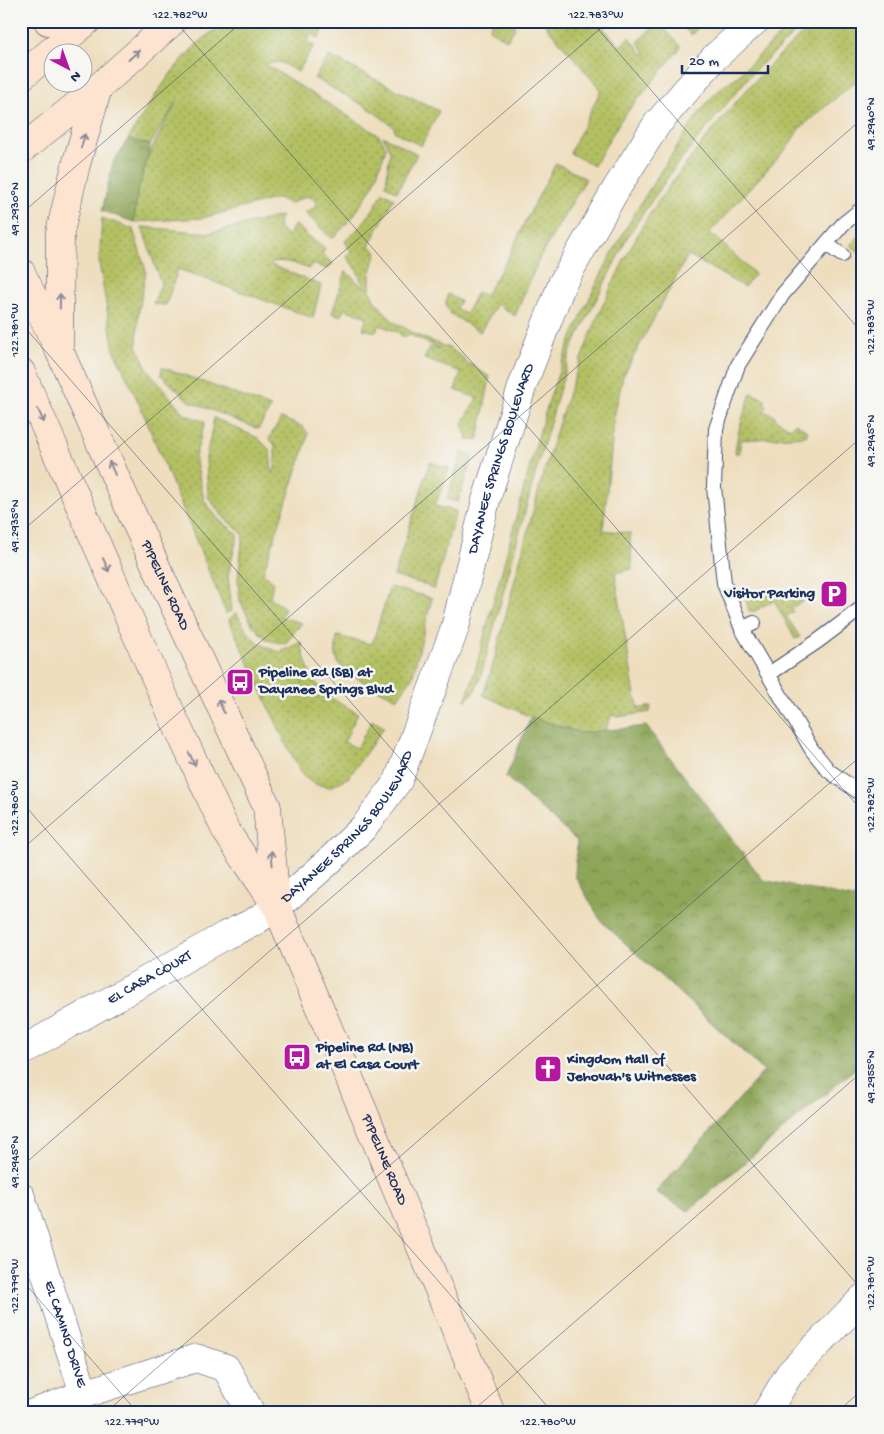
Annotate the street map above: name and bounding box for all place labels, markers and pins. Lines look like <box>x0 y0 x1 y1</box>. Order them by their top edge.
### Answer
parking icon: Visitor Parking <box>819 579 849 609</box>
place label: Visitor Parking <box>723 585 815 603</box>
place label: Pipeline Rd (SB) at Dayanee Springs Blvd <box>257 664 395 699</box>
bus stop icon: Pipeline Rd (SB) at Dayanee Springs Blvd <box>225 667 255 697</box>
place label: Pipeline Rd (NB) at El Casa Court <box>315 1039 420 1074</box>
bus stop icon: Pipeline Rd (NB) at El Casa Court <box>282 1042 312 1072</box>
place label: Kingdom Hall of Jehovah's Witnesses <box>566 1051 697 1086</box>
church icon: Kingdom Hall of Jehovah's Witnesses <box>533 1054 563 1084</box>

